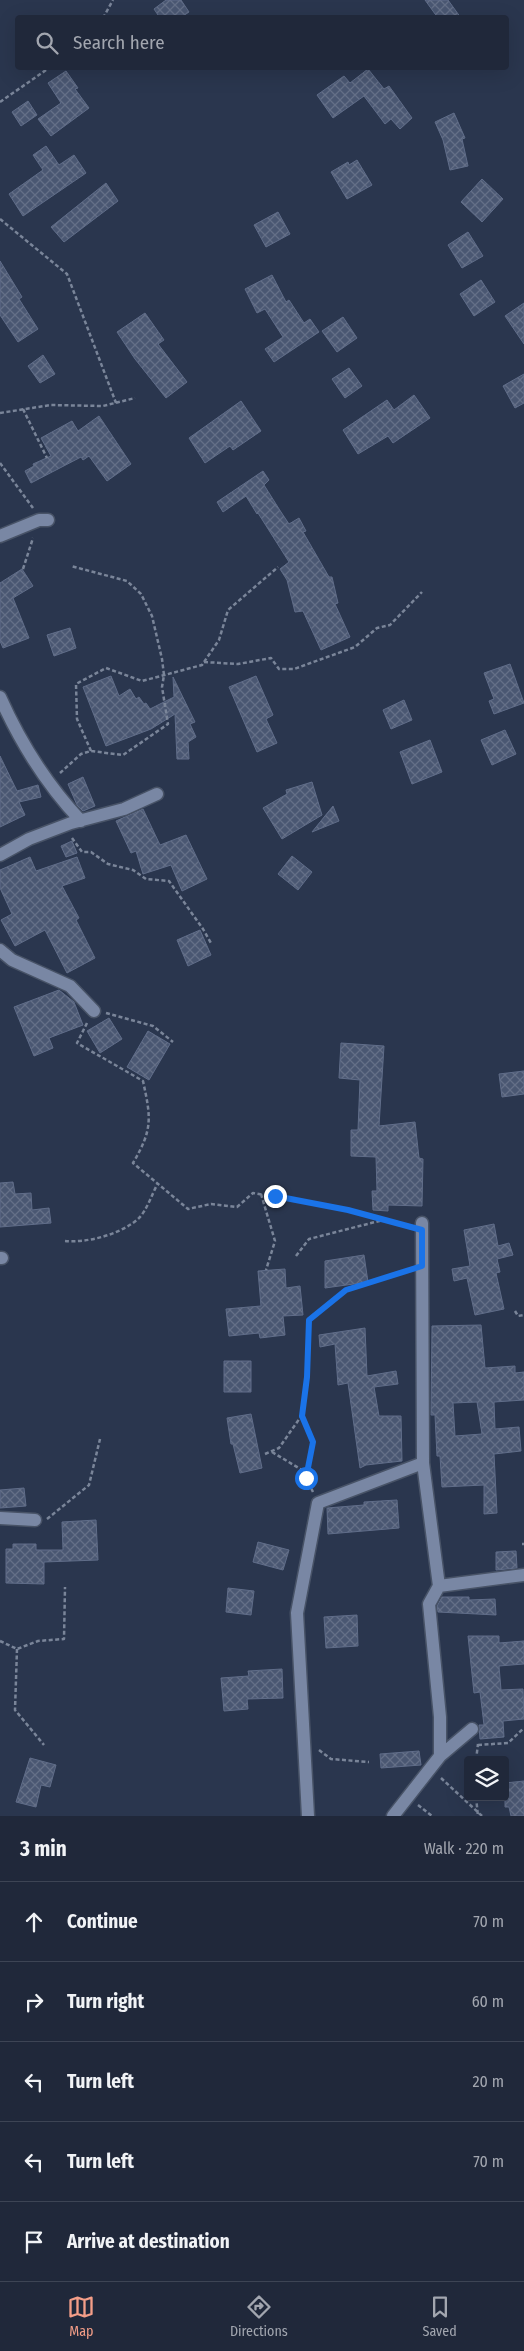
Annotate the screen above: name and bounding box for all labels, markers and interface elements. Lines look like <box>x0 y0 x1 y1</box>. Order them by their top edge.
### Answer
search box <box>15 15 509 70</box>
icon: search <box>33 29 61 57</box>
text: Search here <box>73 31 165 54</box>
route end <box>264 1185 287 1208</box>
route start <box>295 1467 318 1490</box>
map controls <box>464 1756 509 1801</box>
button: layers <box>464 1756 509 1801</box>
text: 3 min <box>20 1836 67 1862</box>
text: Walk · 220 m <box>424 1839 504 1858</box>
icon: ahead <box>20 1908 48 1936</box>
text: Continue <box>67 1910 138 1933</box>
text: 70 m <box>473 1912 504 1931</box>
icon: right <box>20 1988 48 2016</box>
text: Turn right <box>67 1990 144 2013</box>
text: 60 m <box>472 1992 504 2011</box>
icon: left <box>20 2068 48 2096</box>
text: Turn left <box>67 2070 134 2093</box>
text: 20 m <box>473 2072 504 2091</box>
icon: left <box>20 2148 48 2176</box>
text: Turn left <box>67 2150 134 2173</box>
text: 70 m <box>473 2152 504 2171</box>
icon: arrive <box>20 2228 48 2256</box>
text: Arrive at destination <box>67 2230 230 2253</box>
tab: Map <box>67 2293 95 2340</box>
tab: Directions <box>230 2293 288 2340</box>
tab: Saved <box>422 2293 457 2340</box>

